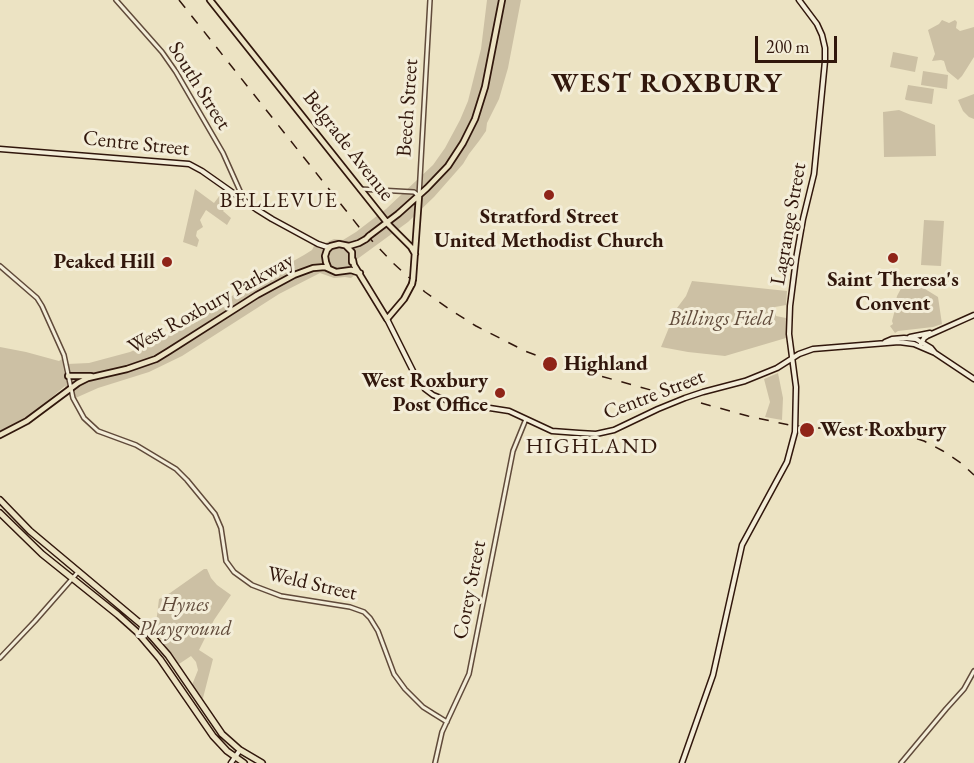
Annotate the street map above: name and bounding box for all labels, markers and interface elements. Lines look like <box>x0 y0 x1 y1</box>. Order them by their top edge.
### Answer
scale bar <box>758 24 840 62</box>
text: 200 m <box>766 35 810 58</box>
street label: South Street <box>162 37 236 135</box>
street label: Beech Street <box>392 58 424 158</box>
district label: WEST ROXBURY <box>551 69 783 101</box>
street label: Belgrade Avenue <box>297 86 399 206</box>
street label: Centre Street <box>82 126 190 162</box>
street label: Lagrange Street <box>766 161 812 287</box>
district label: BELLEVUE <box>220 188 338 214</box>
marker: Stratford Street United Methodist Church <box>542 188 556 202</box>
place label: Stratford Street United Methodist Church <box>434 204 664 254</box>
street label: West Roxbury Parkway <box>124 248 298 360</box>
place label: Peaked Hill <box>54 249 155 275</box>
marker: Saint Theresa's Convent <box>886 251 900 265</box>
marker: Peaked Hill <box>160 255 174 269</box>
place label: Saint Theresa's Convent <box>827 267 959 317</box>
park label: Billings Field <box>669 306 773 332</box>
place label: Highland <box>564 351 648 377</box>
marker: Highland <box>541 355 559 373</box>
street label: Centre Street <box>600 364 708 426</box>
place label: West Roxbury Post Office <box>362 368 488 418</box>
marker: West Roxbury Post Office <box>493 386 507 400</box>
place label: West Roxbury <box>820 417 946 443</box>
marker: West Roxbury <box>798 421 816 439</box>
district label: HIGHLAND <box>525 434 659 460</box>
street label: Corey Street <box>448 538 492 642</box>
street label: Weld Street <box>265 561 359 607</box>
park label: Hynes Playground <box>138 592 232 642</box>

